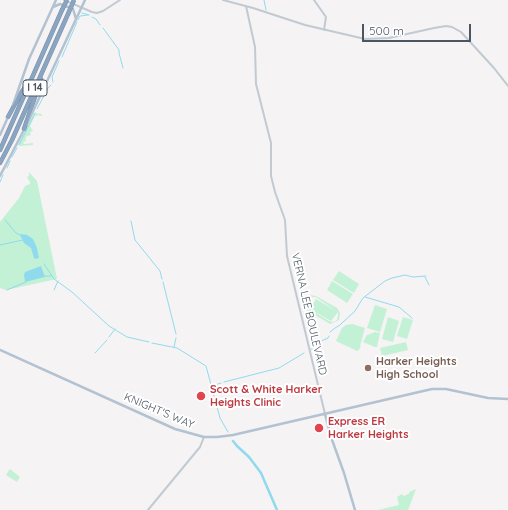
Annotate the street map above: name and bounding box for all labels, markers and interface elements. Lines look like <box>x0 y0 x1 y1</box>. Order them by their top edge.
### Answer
scale bar <box>364 16 473 42</box>
text: 500 m <box>369 23 404 38</box>
road number: I 14 <box>23 80 47 96</box>
street label: VERNA LEE BOULEVARD <box>288 251 330 377</box>
place label: Harker Heights High School <box>376 355 456 381</box>
marker: Harker Heights High School <box>363 363 373 373</box>
place label: Scott & White Harker Heights Clinic <box>210 383 322 409</box>
street label: KNIGHT'S WAY <box>122 390 196 432</box>
marker: Scott & White Harker Heights Clinic <box>195 390 207 402</box>
place label: Express ER Harker Heights <box>328 415 408 441</box>
marker: Express ER Harker Heights <box>313 422 325 434</box>

